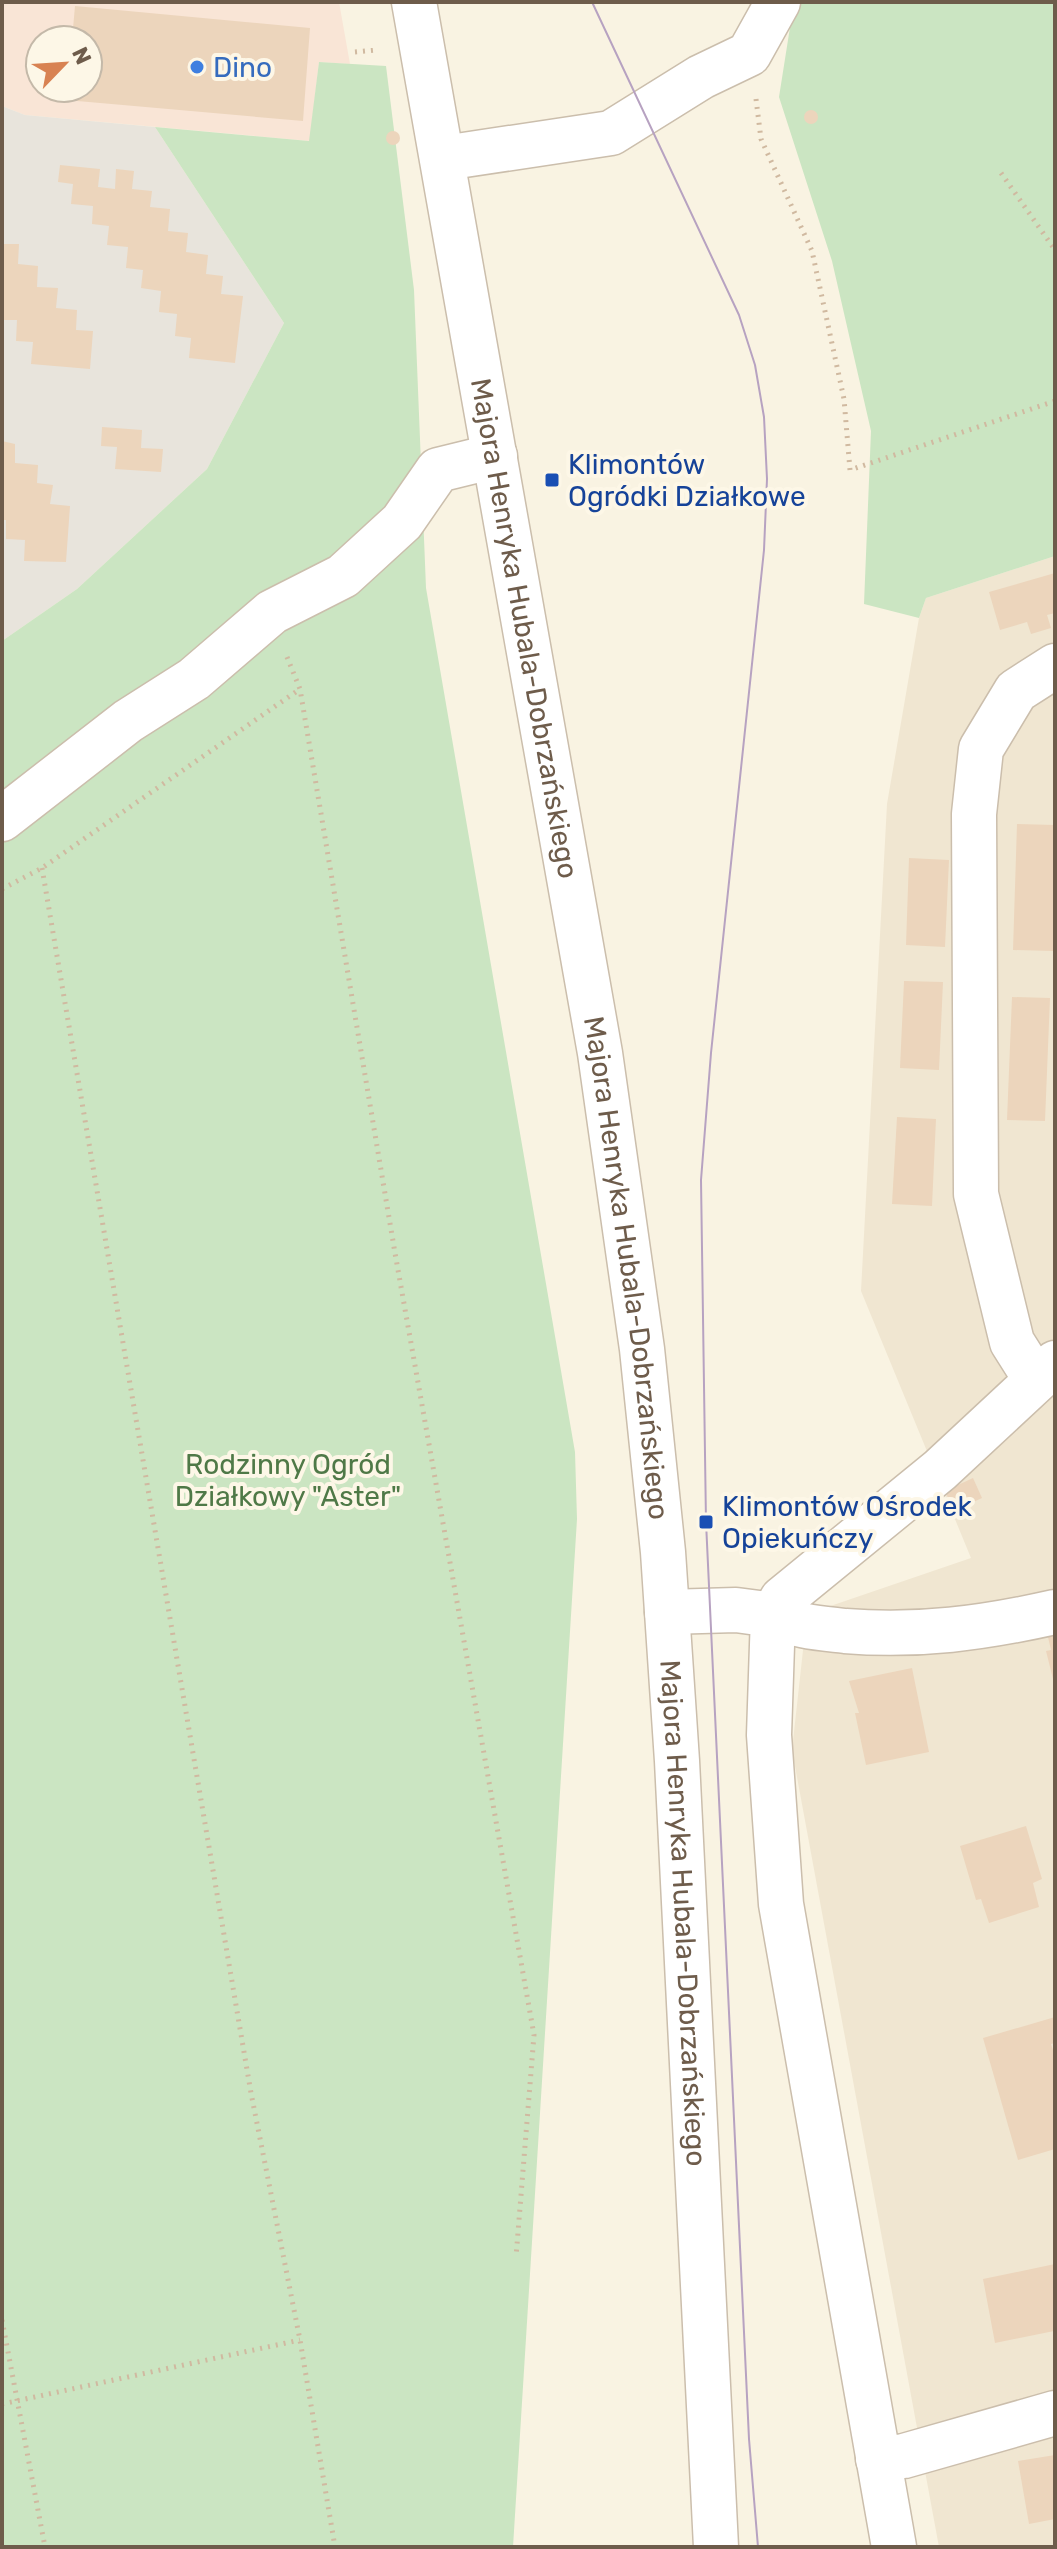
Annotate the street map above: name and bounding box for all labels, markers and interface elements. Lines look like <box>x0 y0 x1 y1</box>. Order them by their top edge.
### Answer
north arrow <box>24 24 104 104</box>
text: N <box>66 43 97 69</box>
place label: Dino <box>213 51 272 84</box>
marker: Dino <box>188 58 206 76</box>
street label: Majora Henryka Hubala-Dobrzańskiego <box>464 376 585 881</box>
place label: Klimontów Ogródki Działkowe <box>568 448 806 513</box>
marker: Klimontów Ogródki Działkowe <box>543 471 561 489</box>
street label: Majora Henryka Hubala-Dobrzańskiego <box>577 1014 676 1521</box>
park label: Rodzinny Ogród Działkowy "Aster" <box>175 1448 401 1513</box>
place label: Klimontów Ośrodek Opiekuńczy <box>722 1490 972 1555</box>
marker: Klimontów Ośrodek Opiekuńczy <box>697 1513 715 1531</box>
street label: Majora Henryka Hubala-Dobrzańskiego <box>654 1659 714 2167</box>

